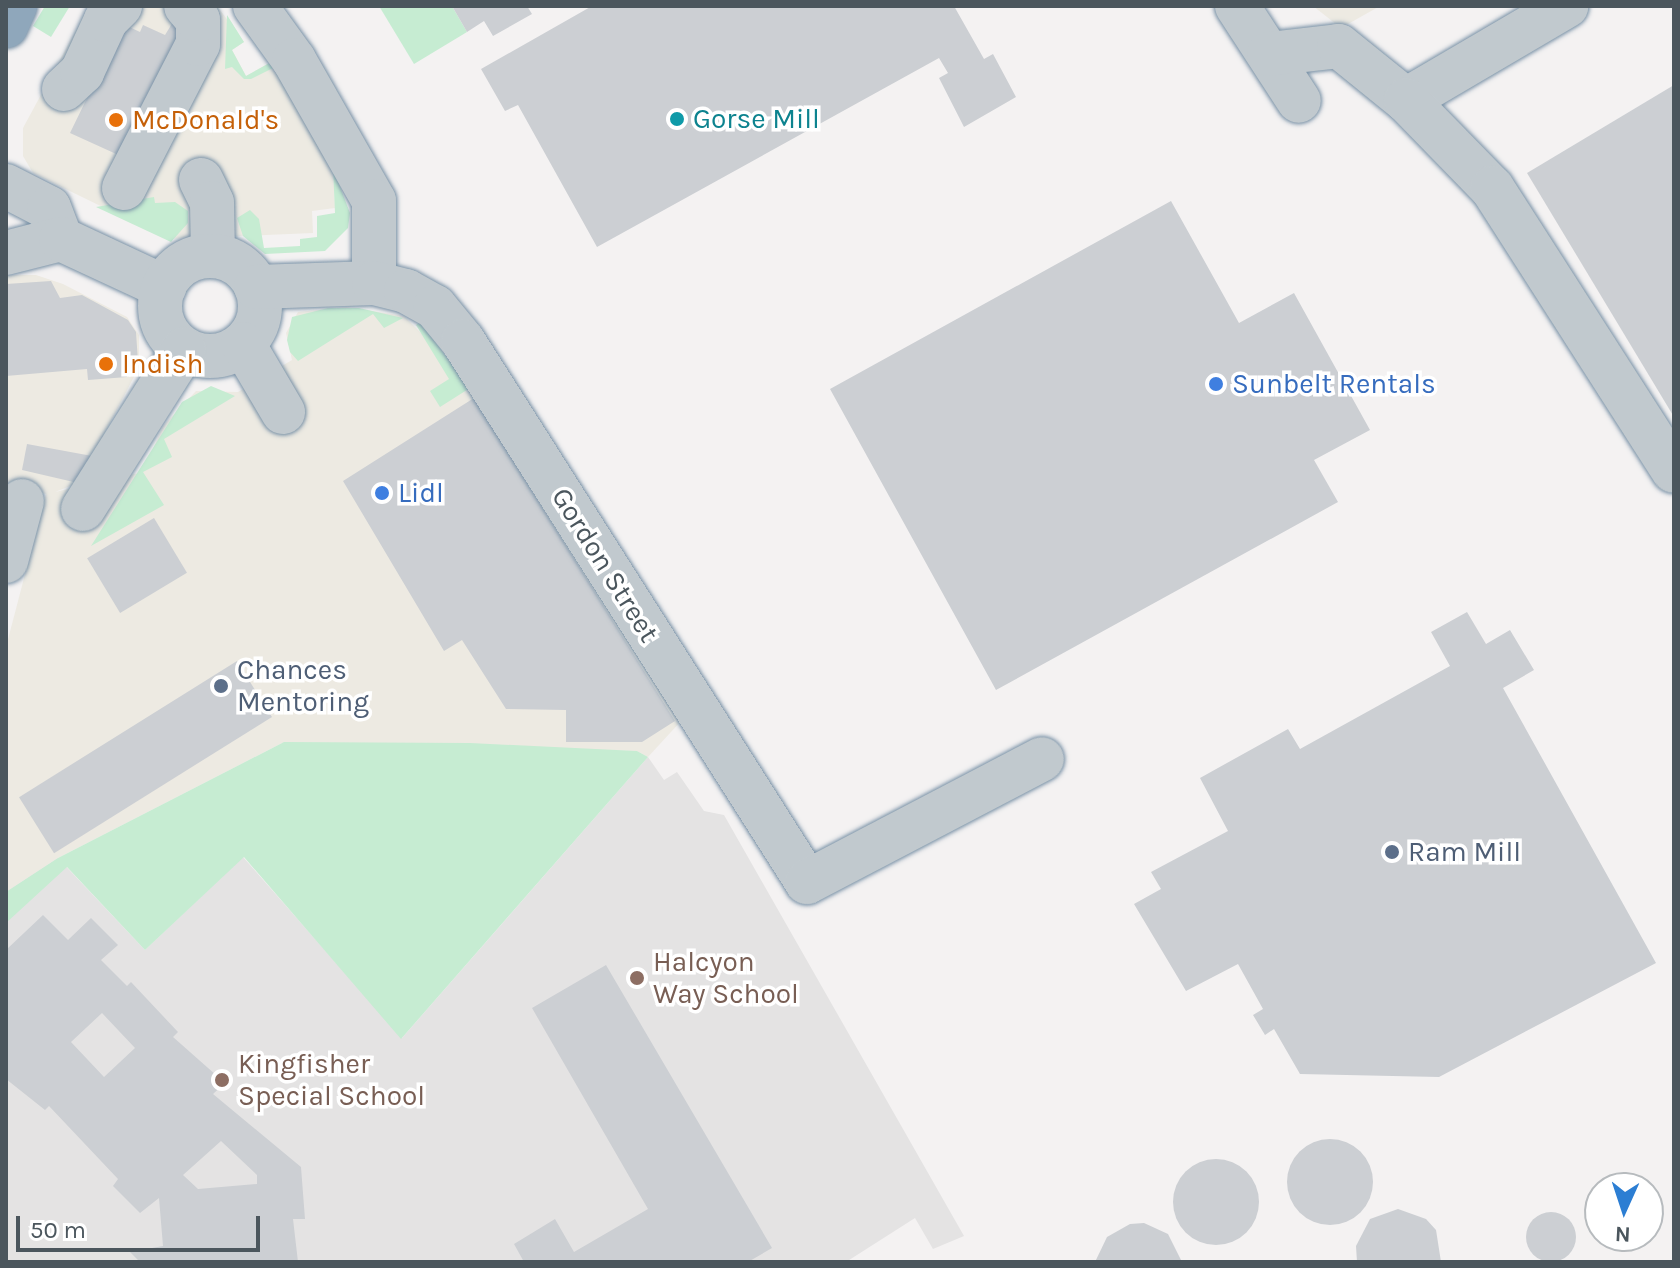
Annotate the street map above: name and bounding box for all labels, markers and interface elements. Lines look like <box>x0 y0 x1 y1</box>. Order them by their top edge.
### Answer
place label: Gorse Mill <box>693 102 820 136</box>
place label: McDonald's <box>132 103 279 137</box>
marker: Gorse Mill <box>668 110 686 128</box>
marker: McDonald's <box>107 111 125 129</box>
place label: Indish <box>122 347 203 381</box>
marker: Indish <box>97 355 115 373</box>
place label: Sunbelt Rentals <box>1232 367 1436 401</box>
marker: Sunbelt Rentals <box>1207 375 1225 393</box>
place label: Lidl <box>398 476 444 510</box>
street label: Gordon Street <box>544 482 666 648</box>
marker: Lidl <box>373 484 391 502</box>
place label: Chances Mentoring <box>237 653 369 719</box>
marker: Chances Mentoring <box>212 677 230 695</box>
place label: Ram Mill <box>1408 835 1521 869</box>
marker: Ram Mill <box>1383 843 1401 861</box>
place label: Halcyon Way School <box>653 945 799 1011</box>
marker: Halcyon Way School <box>628 969 646 987</box>
place label: Kingfisher Special School <box>238 1047 425 1113</box>
marker: Kingfisher Special School <box>213 1071 231 1089</box>
north arrow <box>1584 1172 1664 1252</box>
scale bar <box>20 1200 264 1250</box>
text: 50 m <box>30 1216 86 1244</box>
text: N <box>1614 1221 1631 1247</box>

